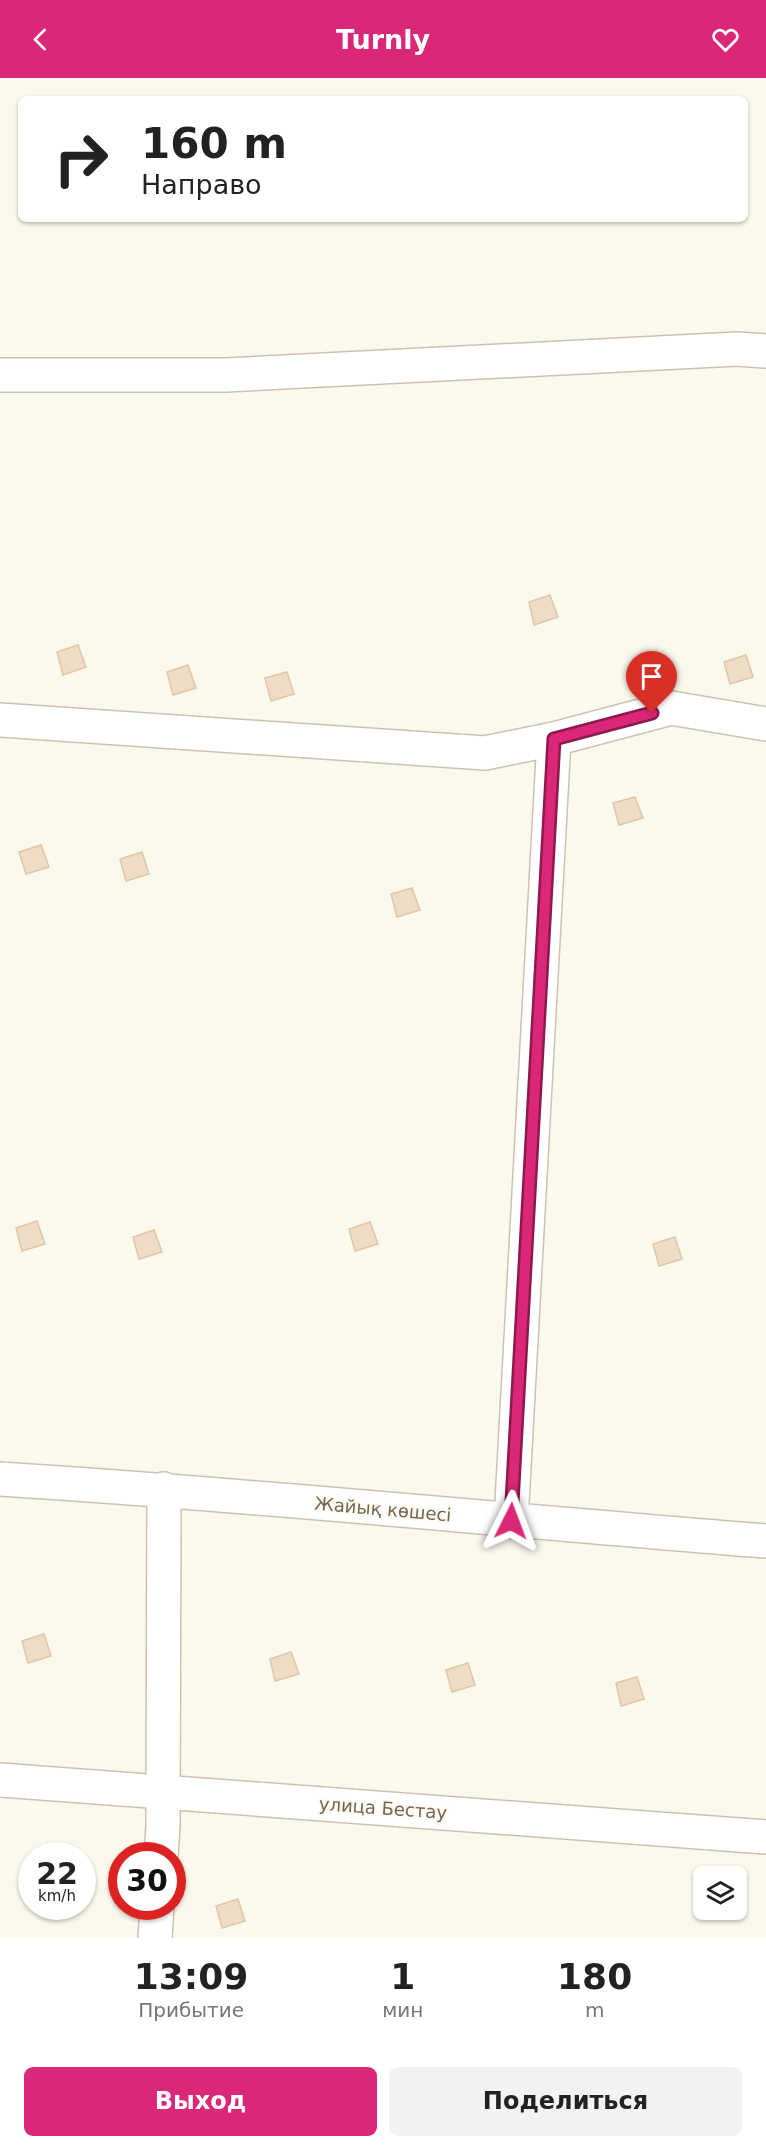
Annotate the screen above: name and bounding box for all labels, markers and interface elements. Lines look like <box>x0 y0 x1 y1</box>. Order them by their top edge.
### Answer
icon: back <box>24 23 57 56</box>
icon: heart <box>709 23 742 56</box>
text: Turnly <box>336 24 430 55</box>
text: 160 m <box>141 119 287 168</box>
icon: right <box>42 120 120 198</box>
text: Направо <box>141 169 262 200</box>
pin <box>626 651 677 713</box>
icon: arrive <box>635 660 668 693</box>
position arrow <box>479 1489 543 1553</box>
street label: Жайық көшесі <box>314 1493 452 1525</box>
street label: улица Бестау <box>318 1793 448 1823</box>
speed limit sign: 30 <box>108 1842 186 1920</box>
text: 22 <box>36 1856 78 1891</box>
map controls <box>693 1866 747 1920</box>
button: layers <box>693 1866 747 1920</box>
text: km/h <box>38 1887 76 1905</box>
text: 13:09 <box>134 1956 248 1997</box>
text: 1 <box>390 1956 415 1997</box>
text: 180 <box>557 1956 632 1997</box>
text: Прибытие <box>138 1998 244 2022</box>
text: мин <box>382 1998 423 2022</box>
text: m <box>585 1998 604 2022</box>
button: Выход <box>24 2067 377 2136</box>
button: Поделиться <box>389 2067 742 2136</box>

